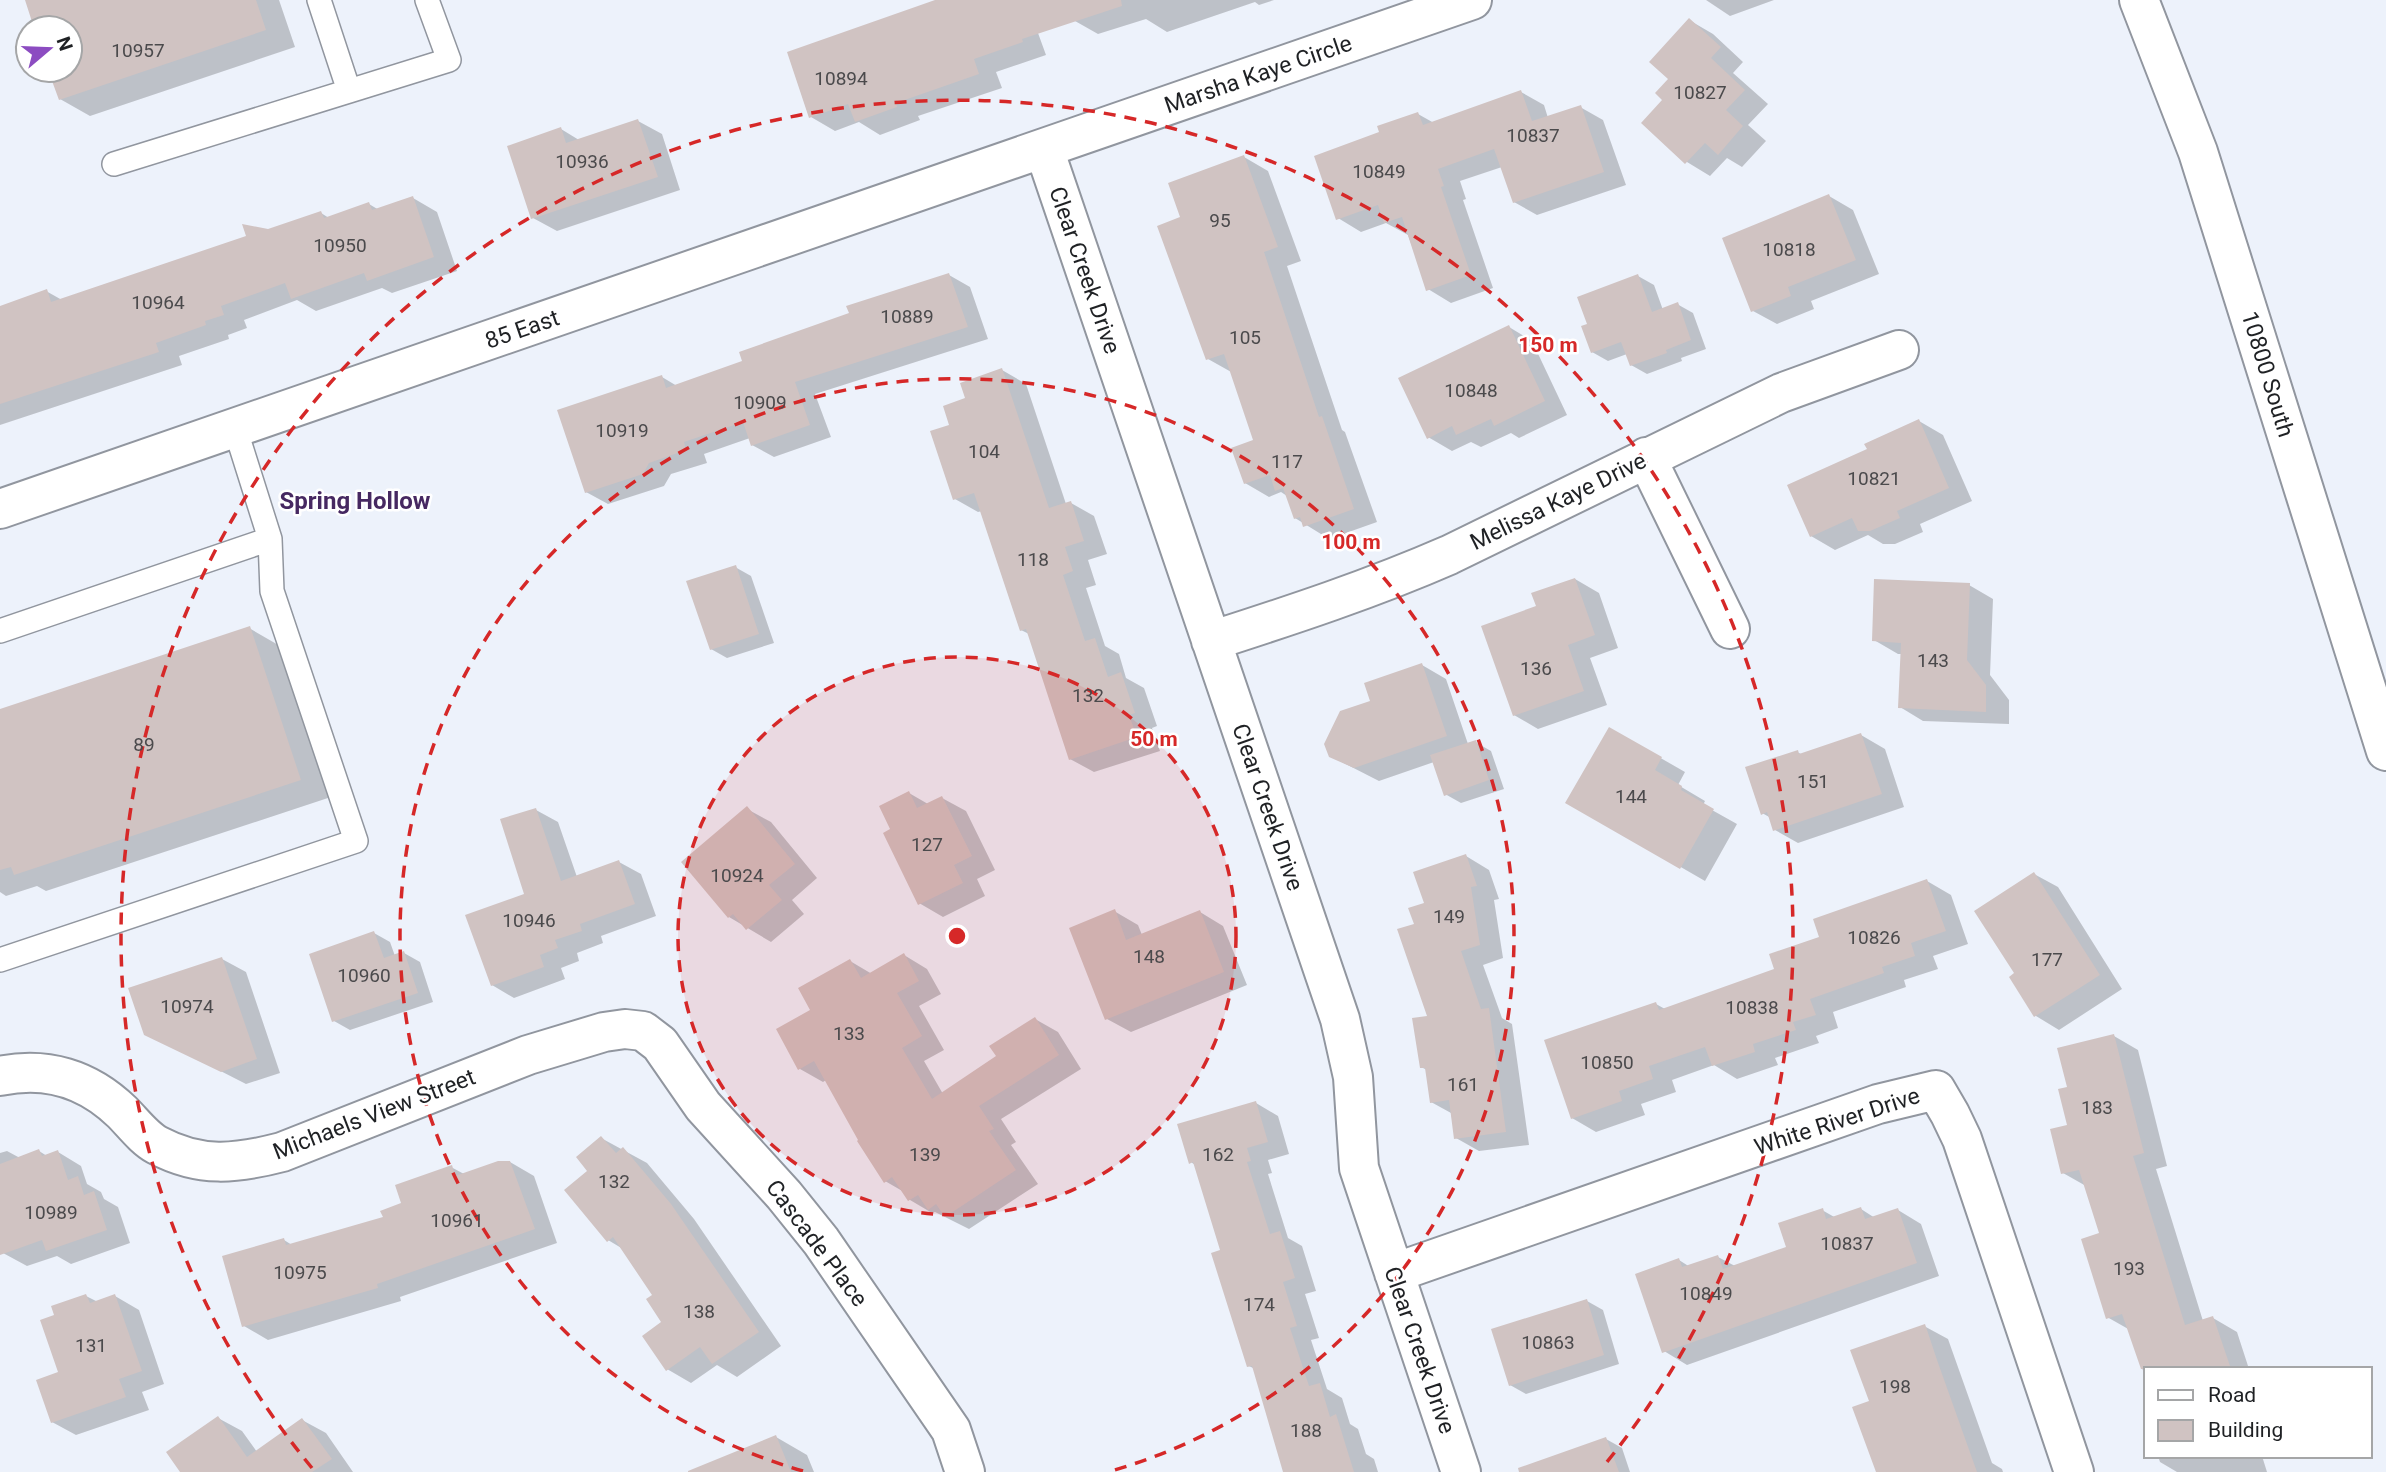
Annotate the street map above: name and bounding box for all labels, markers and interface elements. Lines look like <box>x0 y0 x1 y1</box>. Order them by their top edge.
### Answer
north arrow <box>14 14 84 84</box>
street label: Marsha Kaye Circle <box>1161 30 1355 119</box>
text: N <box>52 34 78 54</box>
house number: 10957 <box>111 39 165 62</box>
house number: 10894 <box>814 67 868 90</box>
house number: 10827 <box>1673 81 1727 104</box>
house number: 10837 <box>1506 124 1560 147</box>
house number: 10936 <box>555 150 609 173</box>
house number: 10849 <box>1352 160 1406 183</box>
street label: Clear Creek Drive <box>1043 183 1126 357</box>
house number: 95 <box>1209 209 1231 232</box>
house number: 10950 <box>313 234 367 257</box>
house number: 10818 <box>1762 238 1816 261</box>
house number: 10964 <box>131 291 185 314</box>
street label: 85 East <box>482 304 563 355</box>
house number: 10889 <box>880 305 934 328</box>
street label: 10800 South <box>2236 308 2299 440</box>
house number: 105 <box>1229 326 1261 349</box>
text: 150 m <box>1518 333 1578 357</box>
house number: 10848 <box>1444 379 1498 402</box>
house number: 10909 <box>733 391 787 414</box>
house number: 10919 <box>595 419 649 442</box>
house number: 104 <box>968 440 1000 463</box>
street label: Melissa Kaye Drive <box>1466 447 1651 556</box>
house number: 117 <box>1271 450 1303 473</box>
house number: 10821 <box>1847 467 1901 490</box>
district label: Spring Hollow <box>280 487 431 515</box>
text: 100 m <box>1321 530 1381 554</box>
house number: 118 <box>1017 548 1049 571</box>
house number: 143 <box>1917 649 1949 672</box>
house number: 136 <box>1520 657 1552 680</box>
house number: 132 <box>1072 684 1104 707</box>
street label: Clear Creek Drive <box>1226 720 1309 894</box>
text: 50 m <box>1130 727 1178 751</box>
house number: 89 <box>133 733 155 756</box>
house number: 151 <box>1797 770 1829 793</box>
house number: 144 <box>1615 785 1647 808</box>
house number: 127 <box>911 833 943 856</box>
house number: 10924 <box>710 864 764 887</box>
house number: 149 <box>1433 905 1465 928</box>
house number: 10946 <box>502 909 556 932</box>
centre of rings <box>945 924 969 948</box>
house number: 10826 <box>1847 926 1901 949</box>
house number: 148 <box>1133 945 1165 968</box>
house number: 177 <box>2031 948 2063 971</box>
house number: 10960 <box>337 964 391 987</box>
house number: 10974 <box>160 995 214 1018</box>
house number: 10838 <box>1725 996 1779 1019</box>
house number: 133 <box>833 1022 865 1045</box>
house number: 10850 <box>1580 1051 1634 1074</box>
street label: Michaels View Street <box>269 1063 479 1165</box>
house number: 161 <box>1447 1073 1479 1096</box>
street label: White River Drive <box>1751 1082 1923 1161</box>
house number: 183 <box>2081 1096 2113 1119</box>
house number: 139 <box>909 1143 941 1166</box>
house number: 162 <box>1202 1143 1234 1166</box>
house number: 132 <box>598 1170 630 1193</box>
street label: Cascade Place <box>760 1175 873 1312</box>
house number: 10989 <box>24 1201 78 1224</box>
house number: 10961 <box>430 1209 484 1232</box>
house number: 10837 <box>1820 1232 1874 1255</box>
house number: 193 <box>2113 1257 2145 1280</box>
house number: 10975 <box>273 1261 327 1284</box>
street label: Clear Creek Drive <box>1378 1263 1461 1437</box>
house number: 10849 <box>1679 1282 1733 1305</box>
house number: 174 <box>1243 1293 1275 1316</box>
house number: 138 <box>683 1300 715 1323</box>
house number: 10863 <box>1521 1331 1575 1354</box>
house number: 131 <box>75 1334 107 1357</box>
legend <box>2144 1367 2372 1458</box>
house number: 198 <box>1879 1375 1911 1398</box>
text: Road <box>2208 1383 2256 1407</box>
text: Building <box>2208 1418 2283 1442</box>
house number: 188 <box>1290 1419 1322 1442</box>

